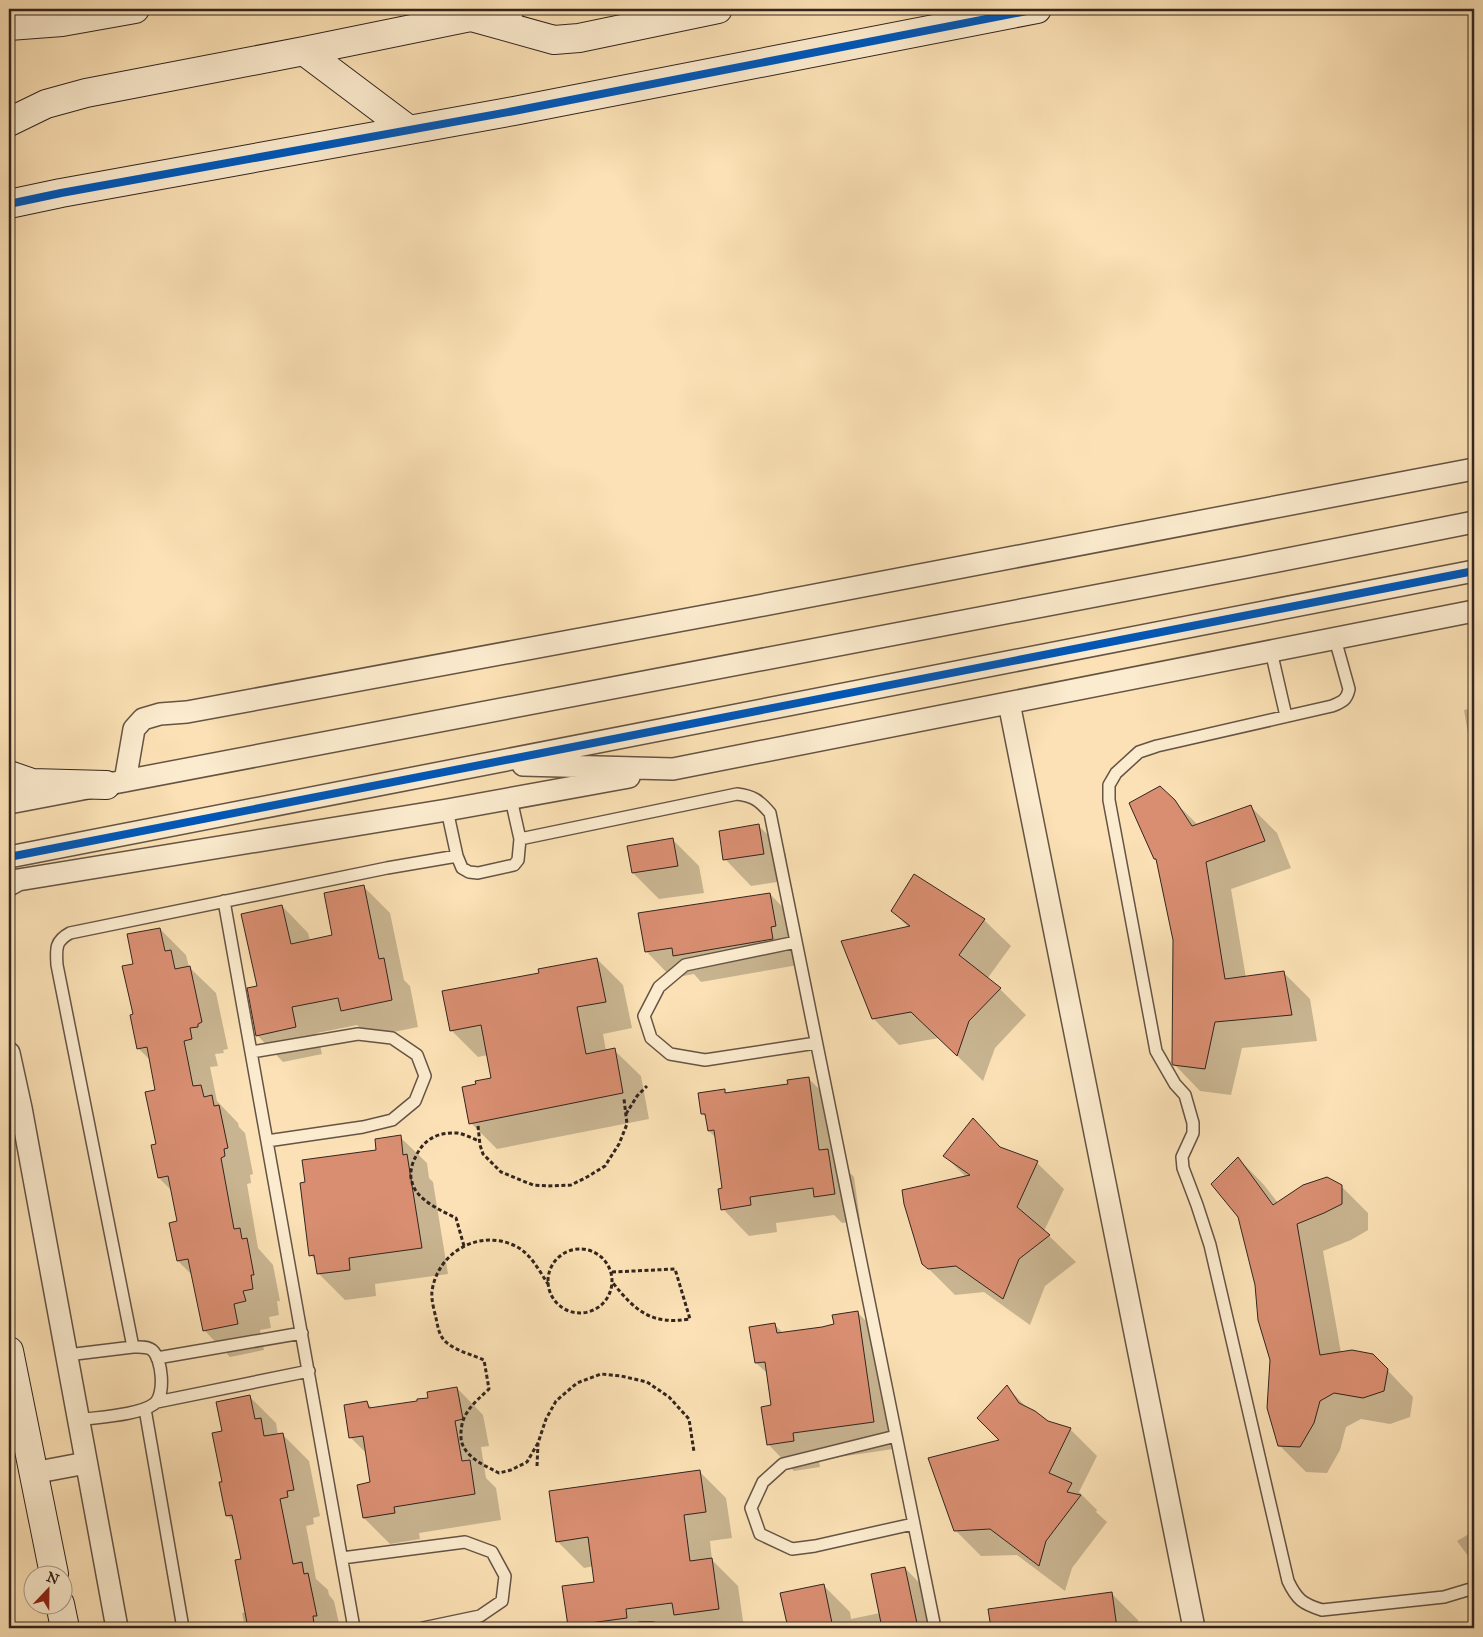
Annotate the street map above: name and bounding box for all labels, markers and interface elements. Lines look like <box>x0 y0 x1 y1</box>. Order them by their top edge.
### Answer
north arrow <box>22 1564 72 1614</box>
text: N <box>44 1568 61 1589</box>

